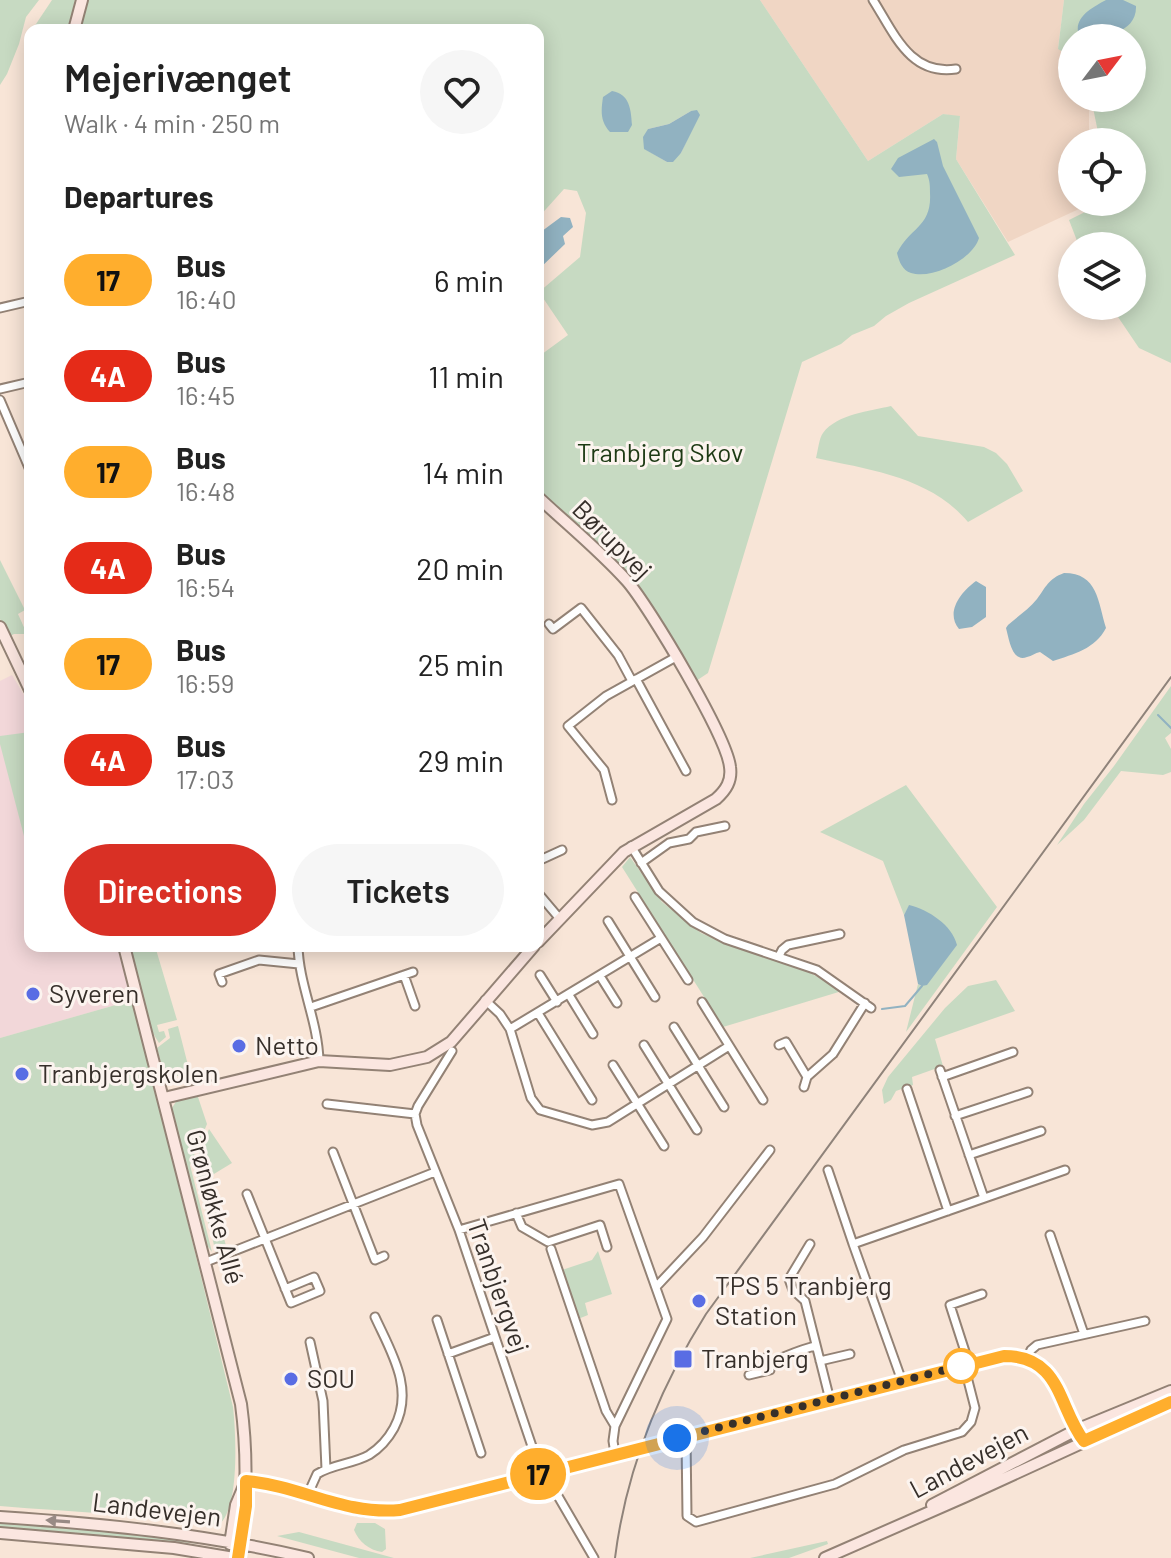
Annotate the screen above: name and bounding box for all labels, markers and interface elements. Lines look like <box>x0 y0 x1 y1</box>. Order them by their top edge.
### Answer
north arrow <box>1058 24 1146 112</box>
map controls <box>1058 24 1146 320</box>
button: heart <box>420 50 504 134</box>
text: Mejerivænget <box>64 54 292 100</box>
text: Walk · 4 min · 250 m <box>64 107 280 138</box>
button: locate <box>1058 128 1146 216</box>
text: Departures <box>64 178 214 214</box>
button: layers <box>1058 232 1146 320</box>
text: Bus <box>176 247 226 283</box>
text: 6 min <box>434 262 504 298</box>
text: 17 <box>96 263 120 297</box>
text: 16:40 <box>176 283 236 314</box>
text: Bus <box>176 343 226 379</box>
text: 11 min <box>428 358 504 394</box>
text: 4A <box>90 359 126 393</box>
text: 16:45 <box>176 379 235 410</box>
park label: Tranbjerg Skov <box>577 436 743 467</box>
text: Bus <box>176 439 226 475</box>
text: 14 min <box>422 454 504 490</box>
text: 17 <box>96 455 120 489</box>
text: 16:48 <box>176 475 235 506</box>
street label: Børupvej <box>567 493 659 585</box>
text: Bus <box>176 535 226 571</box>
text: 20 min <box>416 550 504 586</box>
text: 4A <box>90 551 126 585</box>
text: 16:54 <box>176 571 235 602</box>
text: Bus <box>176 631 226 667</box>
text: 25 min <box>418 646 504 682</box>
text: 17 <box>96 647 120 681</box>
text: 16:59 <box>176 667 234 698</box>
text: Bus <box>176 727 226 763</box>
text: 29 min <box>418 742 504 778</box>
text: 4A <box>90 743 126 777</box>
text: 17:03 <box>176 763 234 794</box>
button: Directions <box>64 844 276 936</box>
button: Tickets <box>292 844 504 936</box>
place label: Syveren <box>49 977 139 1008</box>
marker: Syveren <box>24 985 42 1003</box>
place label: Netto <box>255 1029 319 1060</box>
marker: Netto <box>230 1037 248 1055</box>
place label: Tranbjergskolen <box>38 1057 218 1088</box>
marker: Tranbjergskolen <box>13 1065 31 1083</box>
street label: Grønløkke Allé <box>181 1126 252 1287</box>
street label: Tranbjergvej <box>462 1214 537 1357</box>
place label: TPS 5 Tranbjerg Station <box>715 1269 892 1330</box>
marker: TPS 5 Tranbjerg Station <box>690 1292 708 1310</box>
place label: Tranbjerg <box>701 1342 809 1373</box>
marker: Tranbjerg <box>672 1348 694 1370</box>
unlabelled marker <box>944 1349 978 1383</box>
place label: SOU <box>307 1362 355 1393</box>
marker: SOU <box>282 1370 300 1388</box>
street label: Landevejen <box>904 1416 1033 1504</box>
your location <box>657 1418 697 1458</box>
line badge: 17 <box>502 1448 574 1500</box>
text: 17 <box>526 1457 550 1491</box>
street label: Landevejen <box>91 1485 223 1532</box>
one-way arrow <box>45 1514 70 1527</box>

